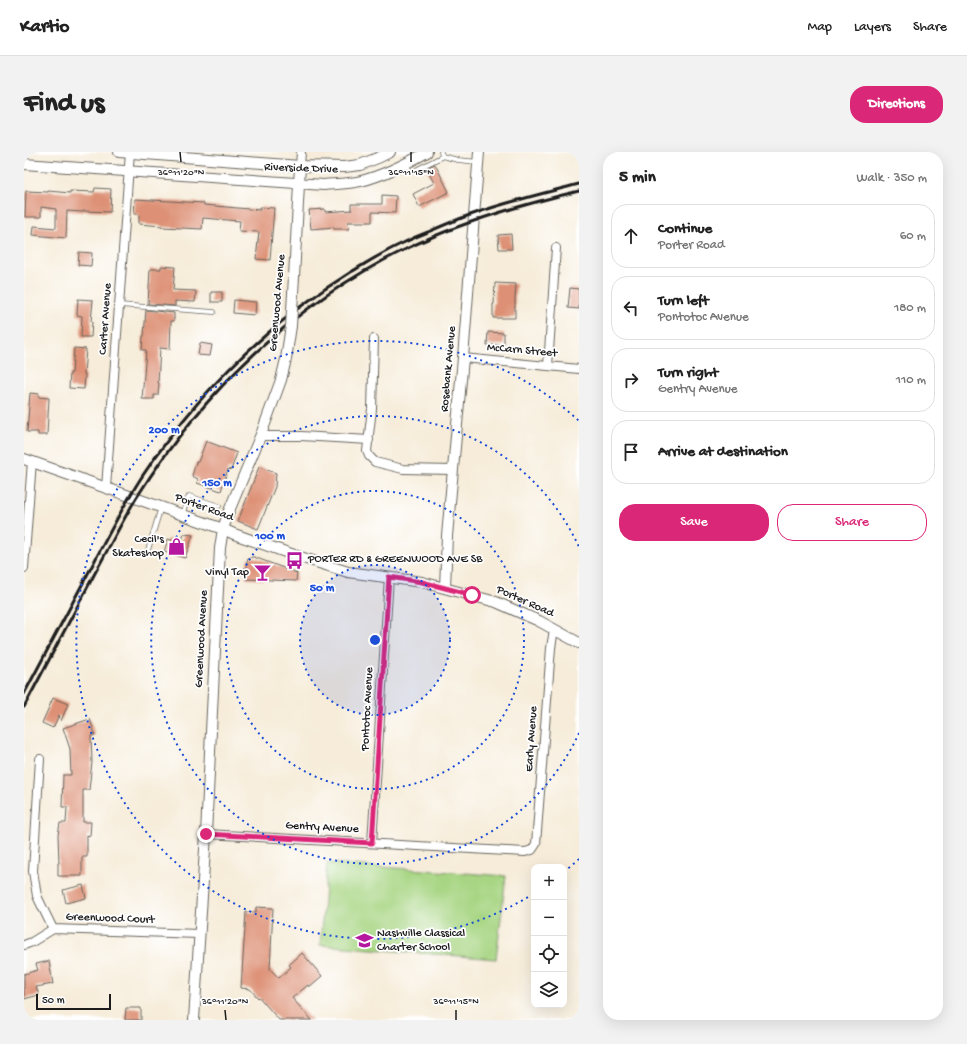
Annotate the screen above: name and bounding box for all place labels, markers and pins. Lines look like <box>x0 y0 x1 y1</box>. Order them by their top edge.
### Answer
place label: Cecil's Skateshop <box>112 533 165 561</box>
shop icon: Cecil's Skateshop <box>167 537 187 557</box>
bus stop icon: PORTER RD & GREENWOOD AVE SB <box>285 550 305 570</box>
place label: PORTER RD & GREENWOOD AVE SB <box>307 553 483 567</box>
bar icon: Vinyl Tap <box>252 563 272 583</box>
place label: Vinyl Tap <box>204 566 249 580</box>
centre of rings <box>368 633 382 647</box>
place label: Nashville Classical Charter School <box>377 927 466 955</box>
school or university icon: Nashville Classical Charter School <box>354 931 374 951</box>

